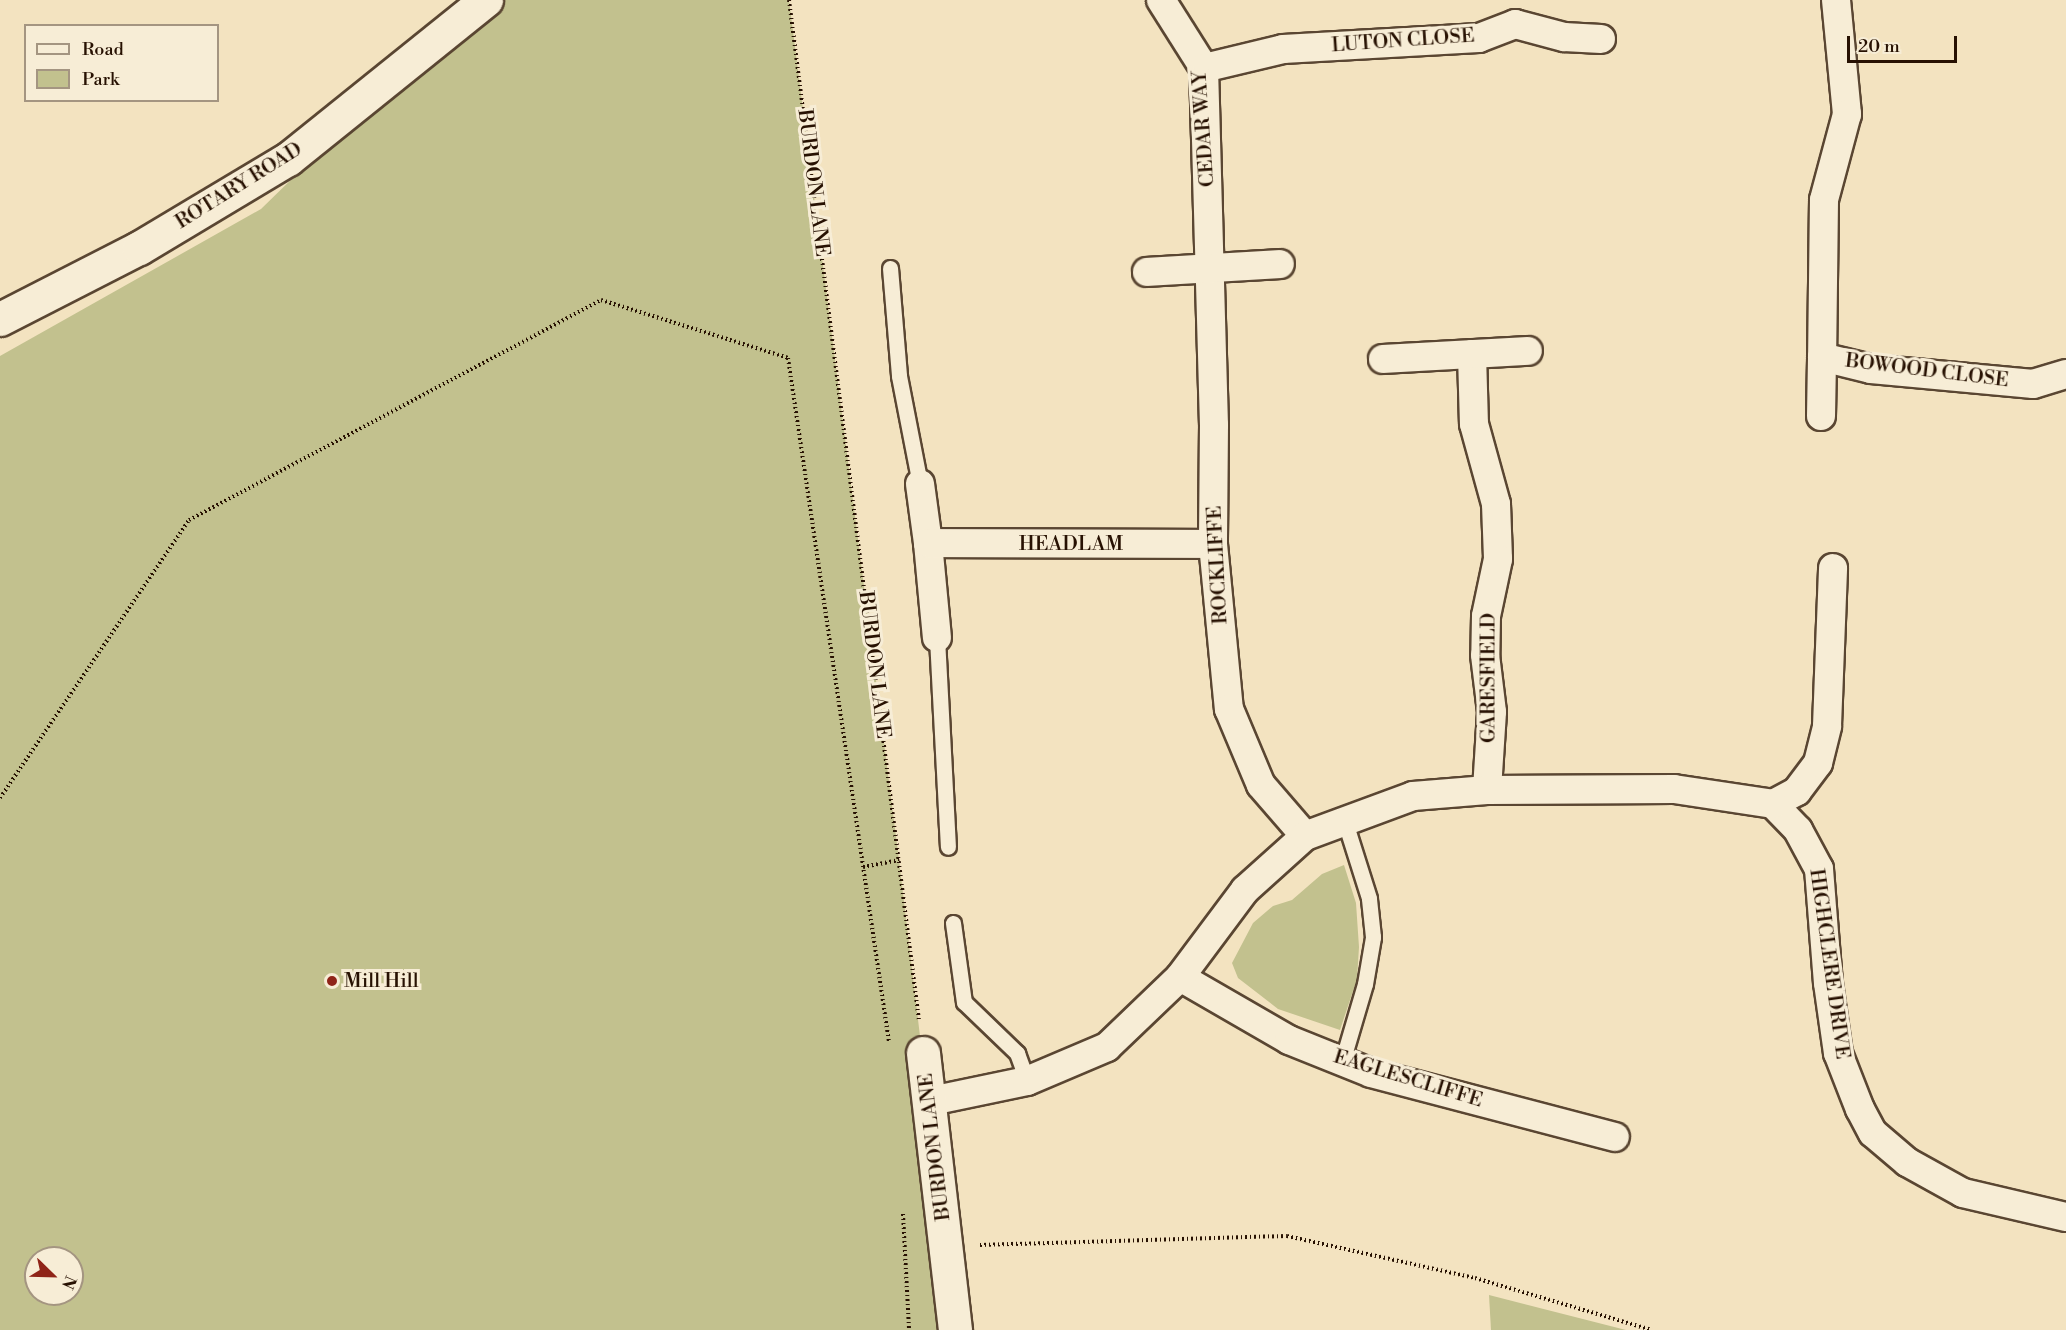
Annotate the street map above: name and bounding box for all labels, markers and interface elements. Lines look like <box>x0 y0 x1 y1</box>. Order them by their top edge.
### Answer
legend <box>24 24 219 102</box>
street label: LUTON CLOSE <box>1331 24 1475 58</box>
scale bar <box>1850 24 1960 62</box>
text: 20 m <box>1858 35 1900 58</box>
text: Road <box>82 38 124 61</box>
text: Park <box>82 68 119 91</box>
street label: CEDAR WAY <box>1188 70 1220 188</box>
street label: BURDON LANE <box>792 108 834 258</box>
street label: ROTARY ROAD <box>171 137 307 235</box>
street label: BOWOOD CLOSE <box>1844 349 2010 393</box>
street label: ROCKLIFFE <box>1203 505 1233 625</box>
street label: HEADLAM <box>1019 532 1123 556</box>
street label: BURDON LANE <box>853 590 895 740</box>
street label: GARESFIELD <box>1477 613 1501 743</box>
street label: HIGHCLERE DRIVE <box>1804 867 1854 1061</box>
place label: Mill Hill <box>344 969 419 993</box>
marker: Mill Hill <box>325 974 339 988</box>
street label: EAGLESCLIFFE <box>1331 1045 1485 1113</box>
street label: BURDON LANE <box>914 1072 956 1222</box>
north arrow <box>24 1246 84 1306</box>
text: N <box>57 1273 80 1292</box>

